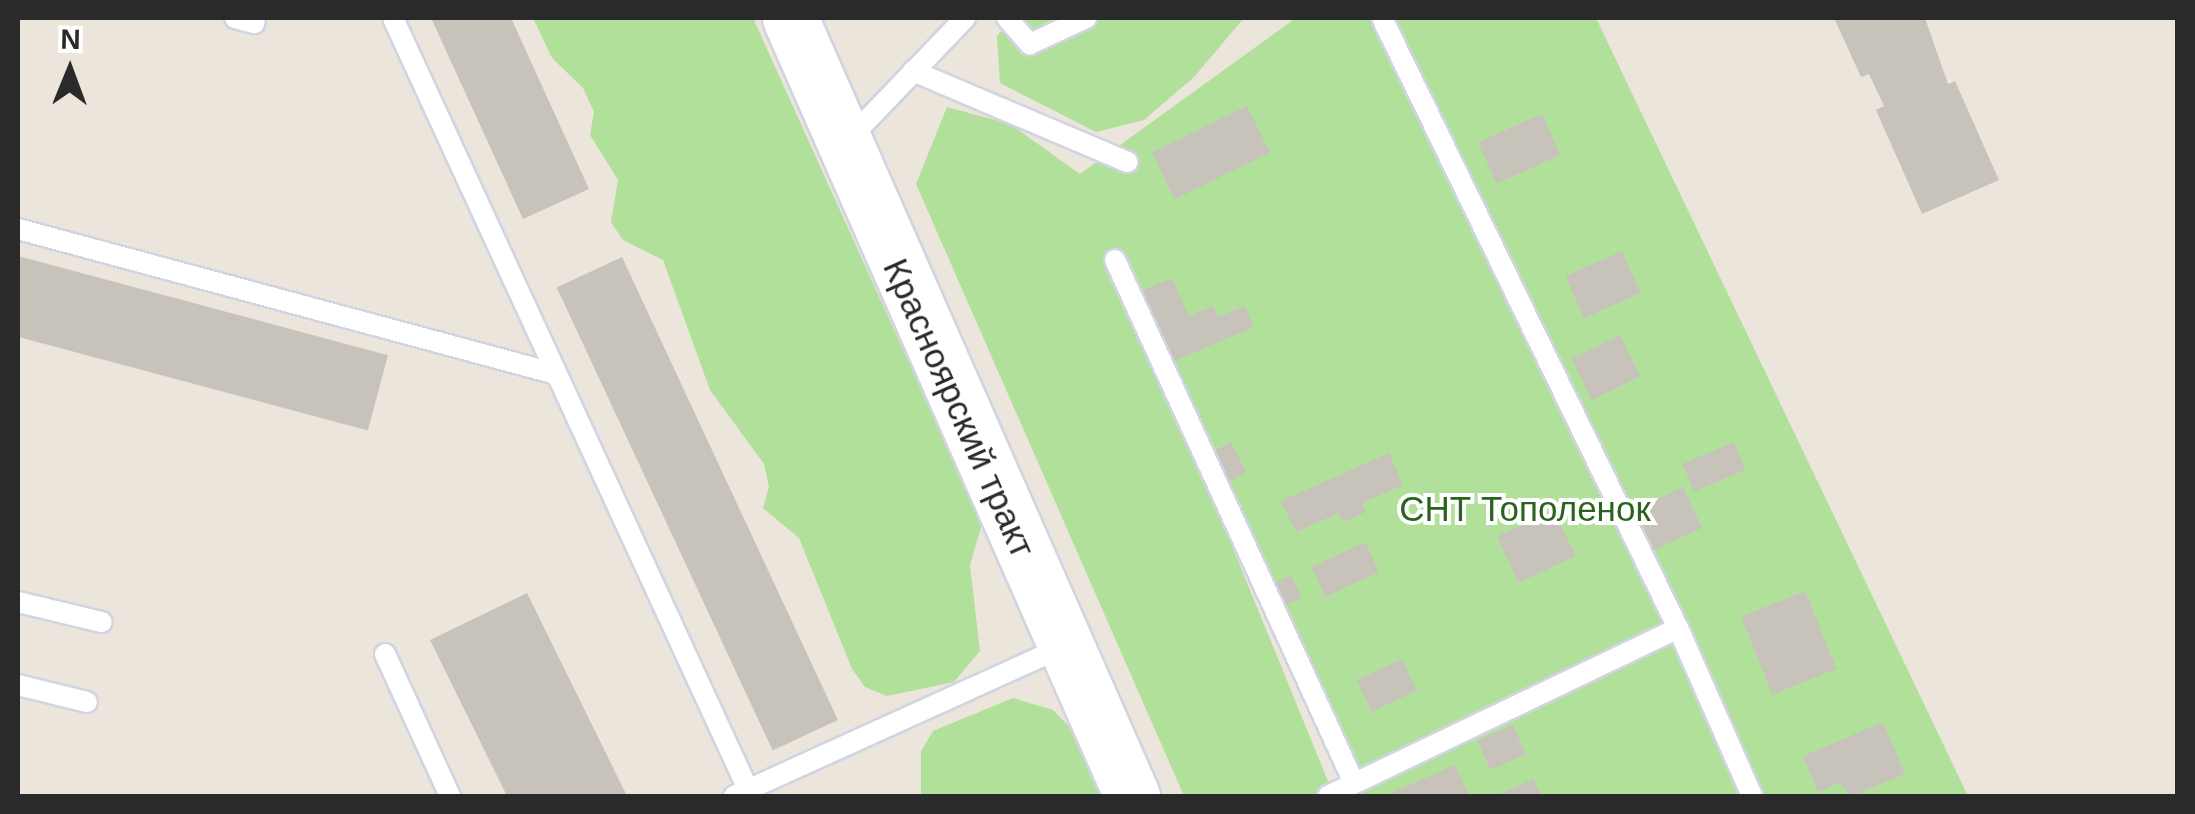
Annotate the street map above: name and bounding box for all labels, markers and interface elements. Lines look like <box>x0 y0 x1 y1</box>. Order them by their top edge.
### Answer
north arrow <box>20 20 120 120</box>
text: N <box>60 24 81 55</box>
street label: Красноярский тракт <box>874 252 1044 564</box>
park label: СНТ Тополенок <box>1399 488 1651 530</box>

